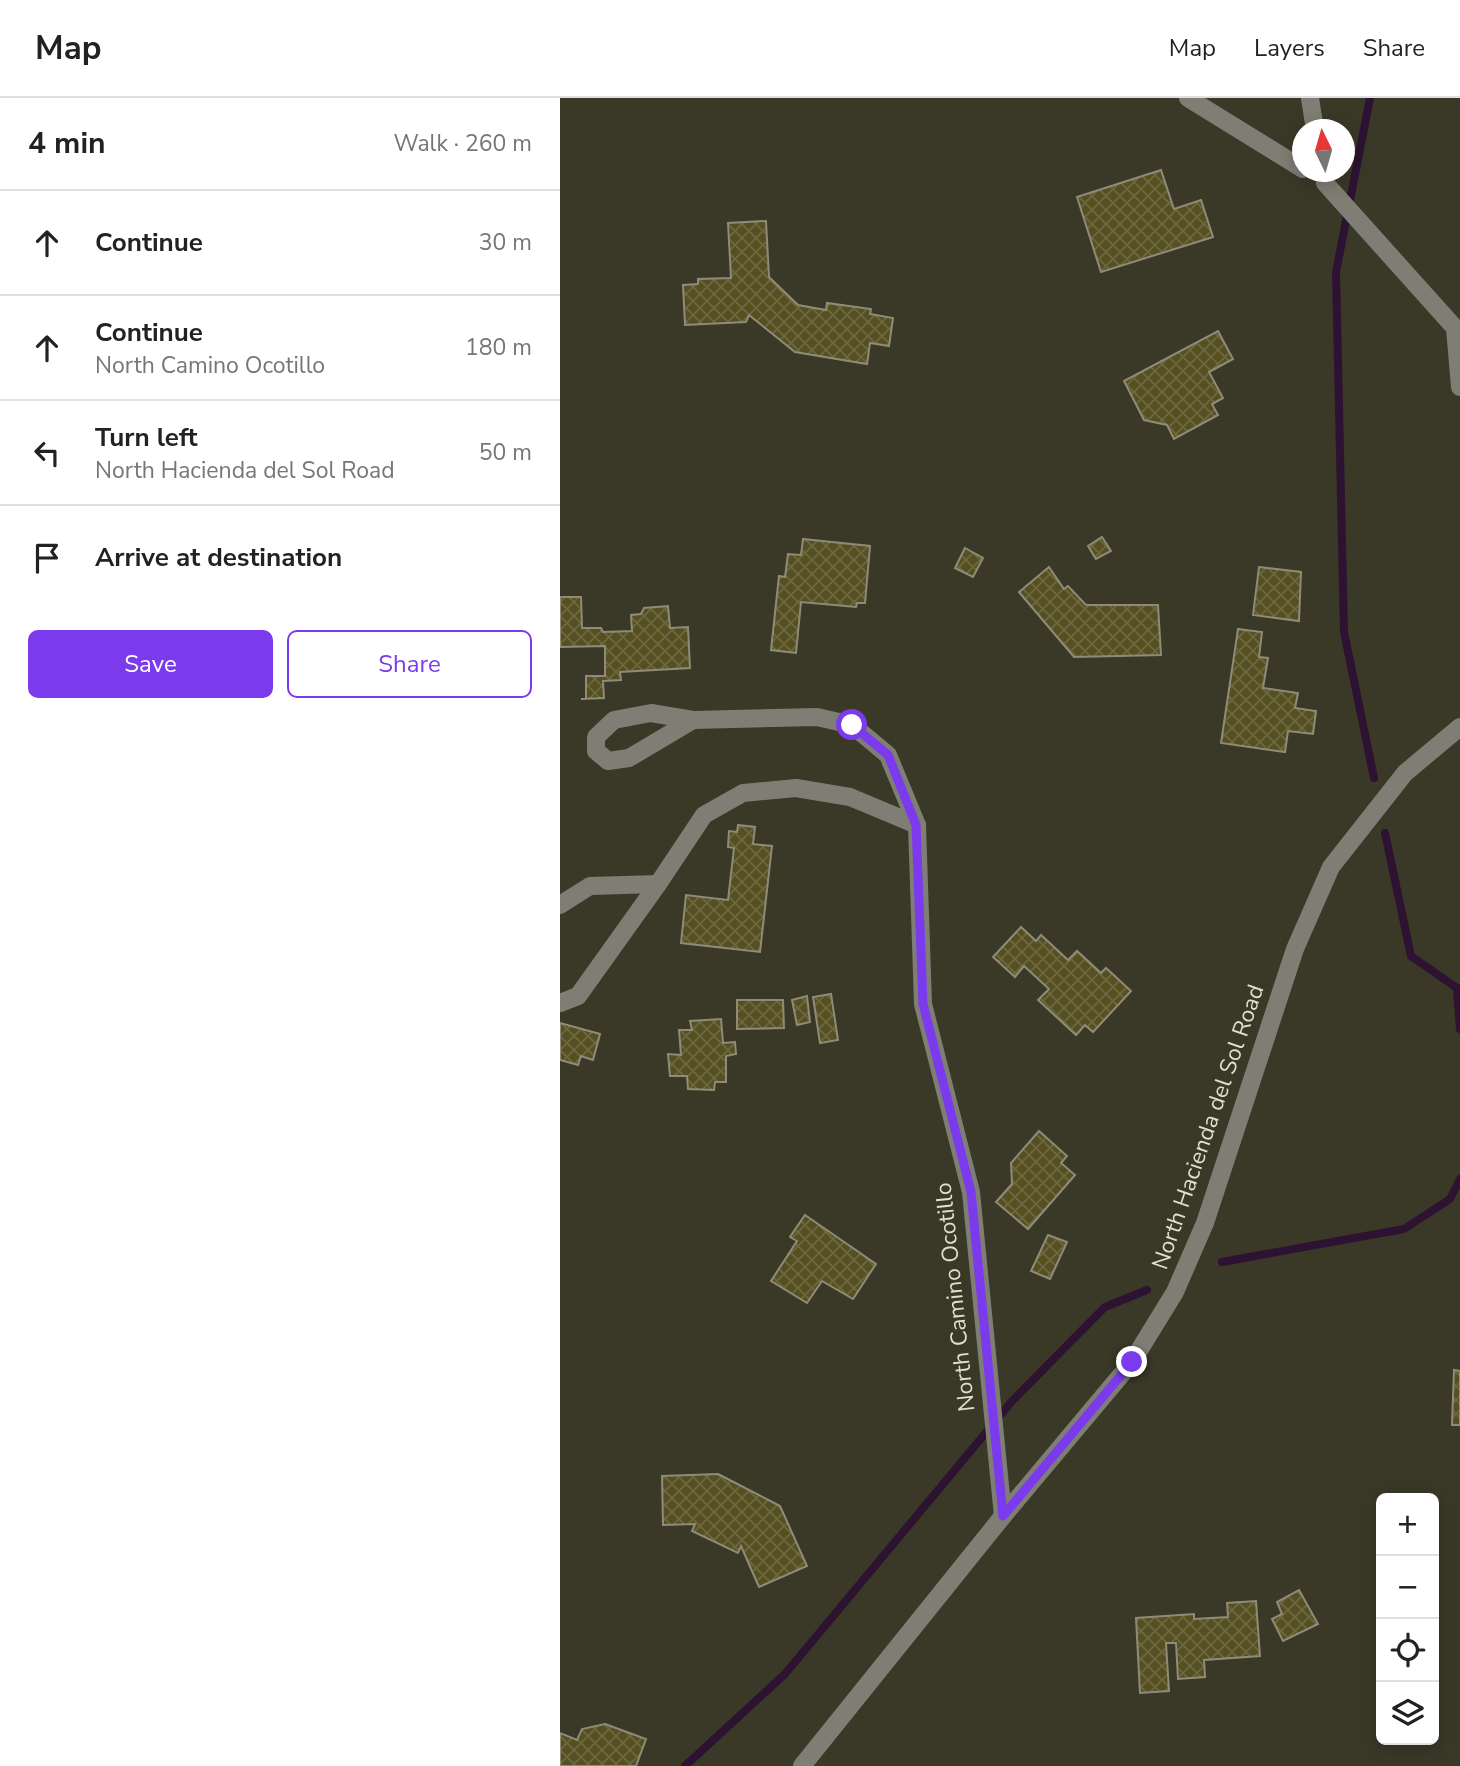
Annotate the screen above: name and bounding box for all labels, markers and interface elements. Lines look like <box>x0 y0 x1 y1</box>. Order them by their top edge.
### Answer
text: Map <box>35 26 102 71</box>
text: Map <box>1169 32 1216 64</box>
text: Layers <box>1254 32 1325 64</box>
text: Share <box>1363 32 1425 64</box>
north arrow <box>1292 119 1355 182</box>
text: 4 min <box>28 123 106 164</box>
text: Walk · 260 m <box>393 128 532 159</box>
icon: ahead <box>28 224 66 262</box>
text: Continue <box>95 225 203 260</box>
text: 30 m <box>479 227 532 258</box>
text: Continue <box>95 315 203 350</box>
icon: ahead <box>28 329 66 367</box>
text: 180 m <box>465 332 532 363</box>
text: North Camino Ocotillo <box>95 350 325 381</box>
text: Turn left <box>95 420 198 455</box>
icon: left <box>28 434 66 472</box>
text: 50 m <box>479 437 532 468</box>
text: North Hacienda del Sol Road <box>95 455 395 486</box>
icon: arrive <box>28 539 66 577</box>
text: Arrive at destination <box>95 540 342 575</box>
button: Save <box>28 630 273 698</box>
button: Share <box>287 630 532 698</box>
route start <box>836 709 867 740</box>
street label: North Hacienda del Sol Road <box>1145 980 1271 1274</box>
street label: North Camino Ocotillo <box>928 1181 982 1413</box>
route end <box>1116 1346 1147 1377</box>
map controls <box>1376 1493 1439 1745</box>
button: + <box>1376 1493 1439 1556</box>
button: − <box>1376 1556 1439 1619</box>
button: locate <box>1376 1619 1439 1682</box>
button: layers <box>1376 1682 1439 1745</box>

